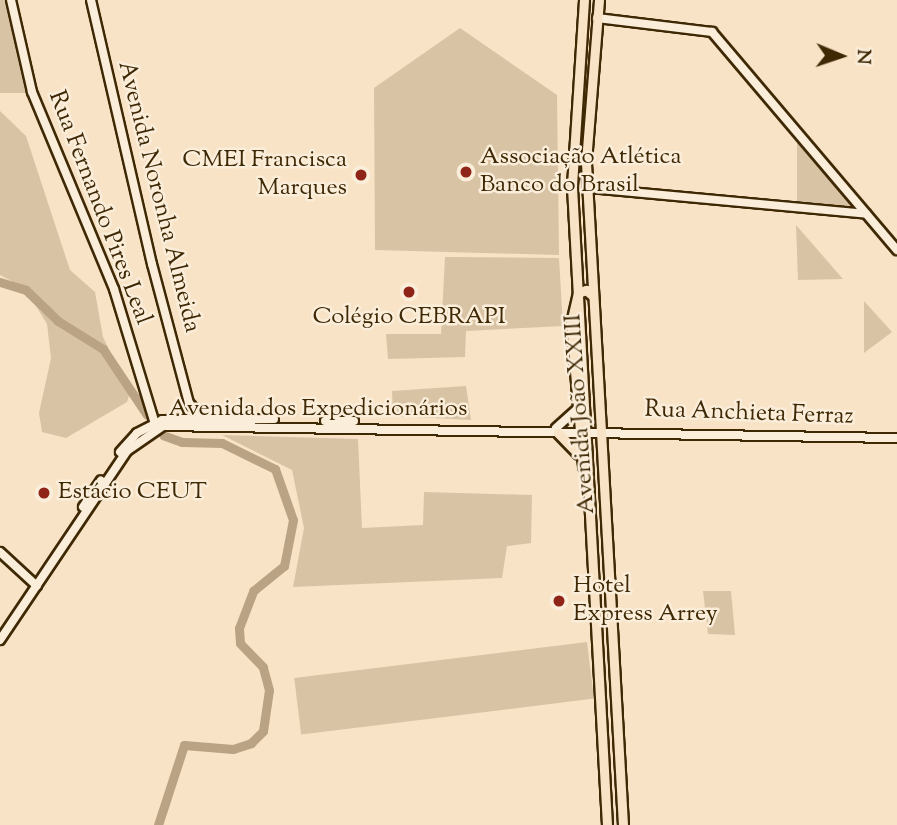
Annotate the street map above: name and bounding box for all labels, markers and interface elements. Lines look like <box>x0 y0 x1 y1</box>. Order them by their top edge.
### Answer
north arrow <box>806 21 876 91</box>
text: N <box>849 49 876 65</box>
street label: Avenida Noronha Almeida <box>110 58 206 336</box>
street label: Rua Fernando Pires Leal <box>41 87 157 329</box>
place label: Associação Atlética Banco do Brasil <box>480 144 681 200</box>
place label: CMEI Francisca Marques <box>182 147 347 203</box>
marker: Associação Atlética Banco do Brasil <box>458 164 474 180</box>
marker: CMEI Francisca Marques <box>353 167 369 183</box>
marker: Colégio CEBRAPI <box>401 284 417 300</box>
place label: Colégio CEBRAPI <box>312 304 506 332</box>
street label: Avenida João XXIII <box>560 313 602 515</box>
street label: Avenida dos Expedicionários <box>169 396 467 424</box>
street label: Rua Anchieta Ferraz <box>644 396 854 432</box>
place label: Estácio CEUT <box>58 479 207 507</box>
marker: Estácio CEUT <box>36 485 52 501</box>
place label: Hotel Express Arrey <box>573 573 718 629</box>
marker: Hotel Express Arrey <box>551 593 567 609</box>

